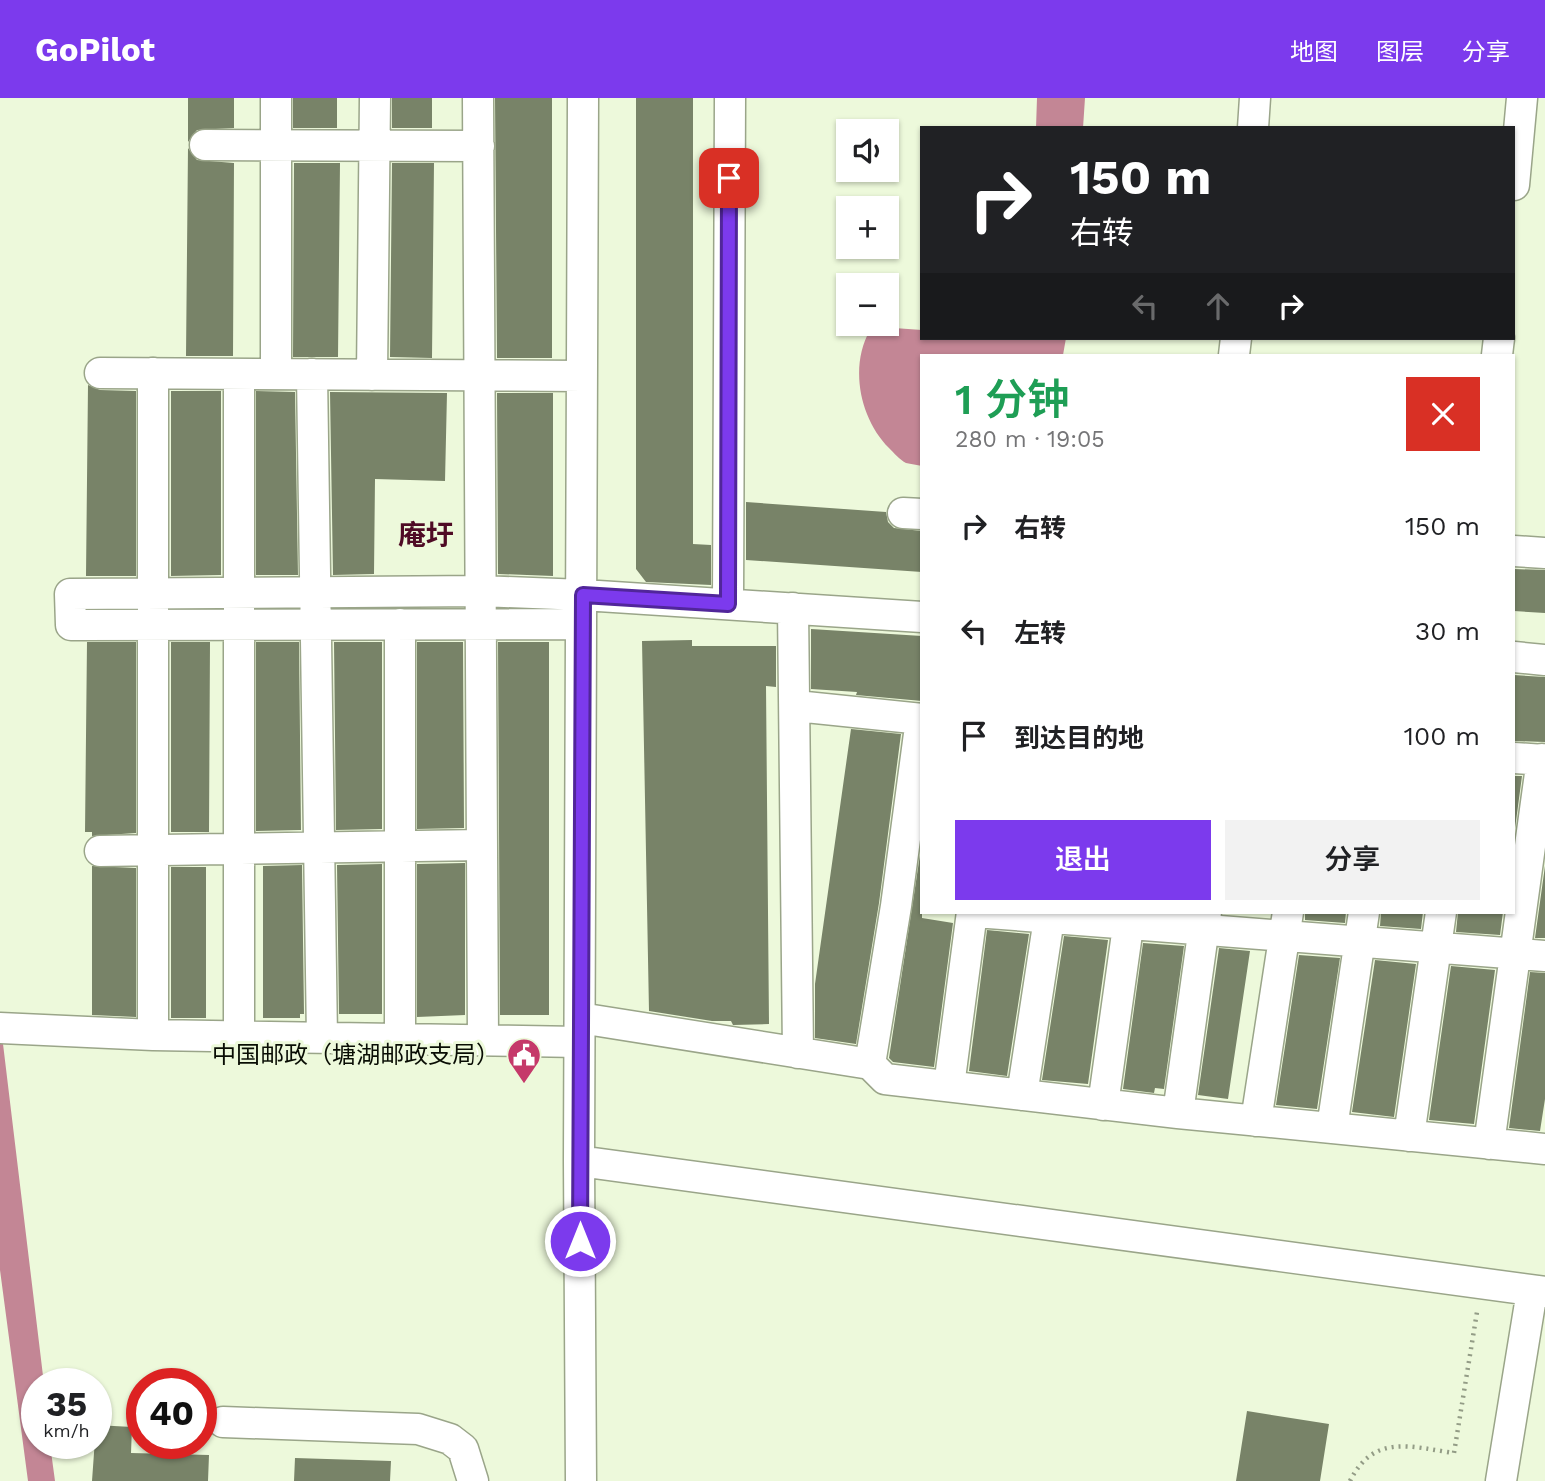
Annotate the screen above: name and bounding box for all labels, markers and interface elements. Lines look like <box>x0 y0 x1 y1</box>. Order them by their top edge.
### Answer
text: GoPilot <box>35 30 155 69</box>
text: 地图 <box>1290 38 1338 66</box>
text: 图层 <box>1376 38 1424 66</box>
text: 分享 <box>1462 38 1510 66</box>
map controls <box>836 119 899 336</box>
button: sound <box>836 119 899 182</box>
pin <box>699 148 759 208</box>
text: 150 m <box>1070 148 1211 206</box>
icon: right <box>955 154 1046 245</box>
icon: arrive <box>710 159 748 197</box>
button: + <box>836 196 899 259</box>
text: 右转 <box>1070 214 1134 252</box>
button: − <box>836 273 899 336</box>
icon: left <box>1126 287 1164 325</box>
icon: ahead <box>1199 287 1237 325</box>
icon: right <box>1272 287 1310 325</box>
text: 1 分钟 <box>955 375 1069 424</box>
button: close <box>1406 377 1480 451</box>
text: 280 m · 19:05 <box>955 426 1105 453</box>
icon: right <box>955 507 993 545</box>
text: 150 m <box>1405 511 1480 541</box>
text: 右转 <box>1014 513 1066 543</box>
district label: 庵圩 <box>398 519 454 552</box>
icon: left <box>955 612 993 650</box>
text: 30 m <box>1415 616 1480 646</box>
text: 左转 <box>1014 618 1066 648</box>
icon: arrive <box>955 717 993 755</box>
text: 100 m <box>1404 721 1480 751</box>
text: 到达目的地 <box>1014 723 1144 753</box>
button: 退出 <box>955 820 1211 900</box>
button: 分享 <box>1225 820 1480 900</box>
public building icon: 中国邮政（塘湖邮政支局） <box>505 1036 543 1085</box>
place label: 中国邮政（塘湖邮政支局） <box>212 1041 500 1069</box>
position arrow <box>543 1204 617 1278</box>
speed limit sign: 40 <box>126 1368 217 1459</box>
text: 35 <box>46 1383 87 1425</box>
text: km/h <box>43 1420 90 1441</box>

